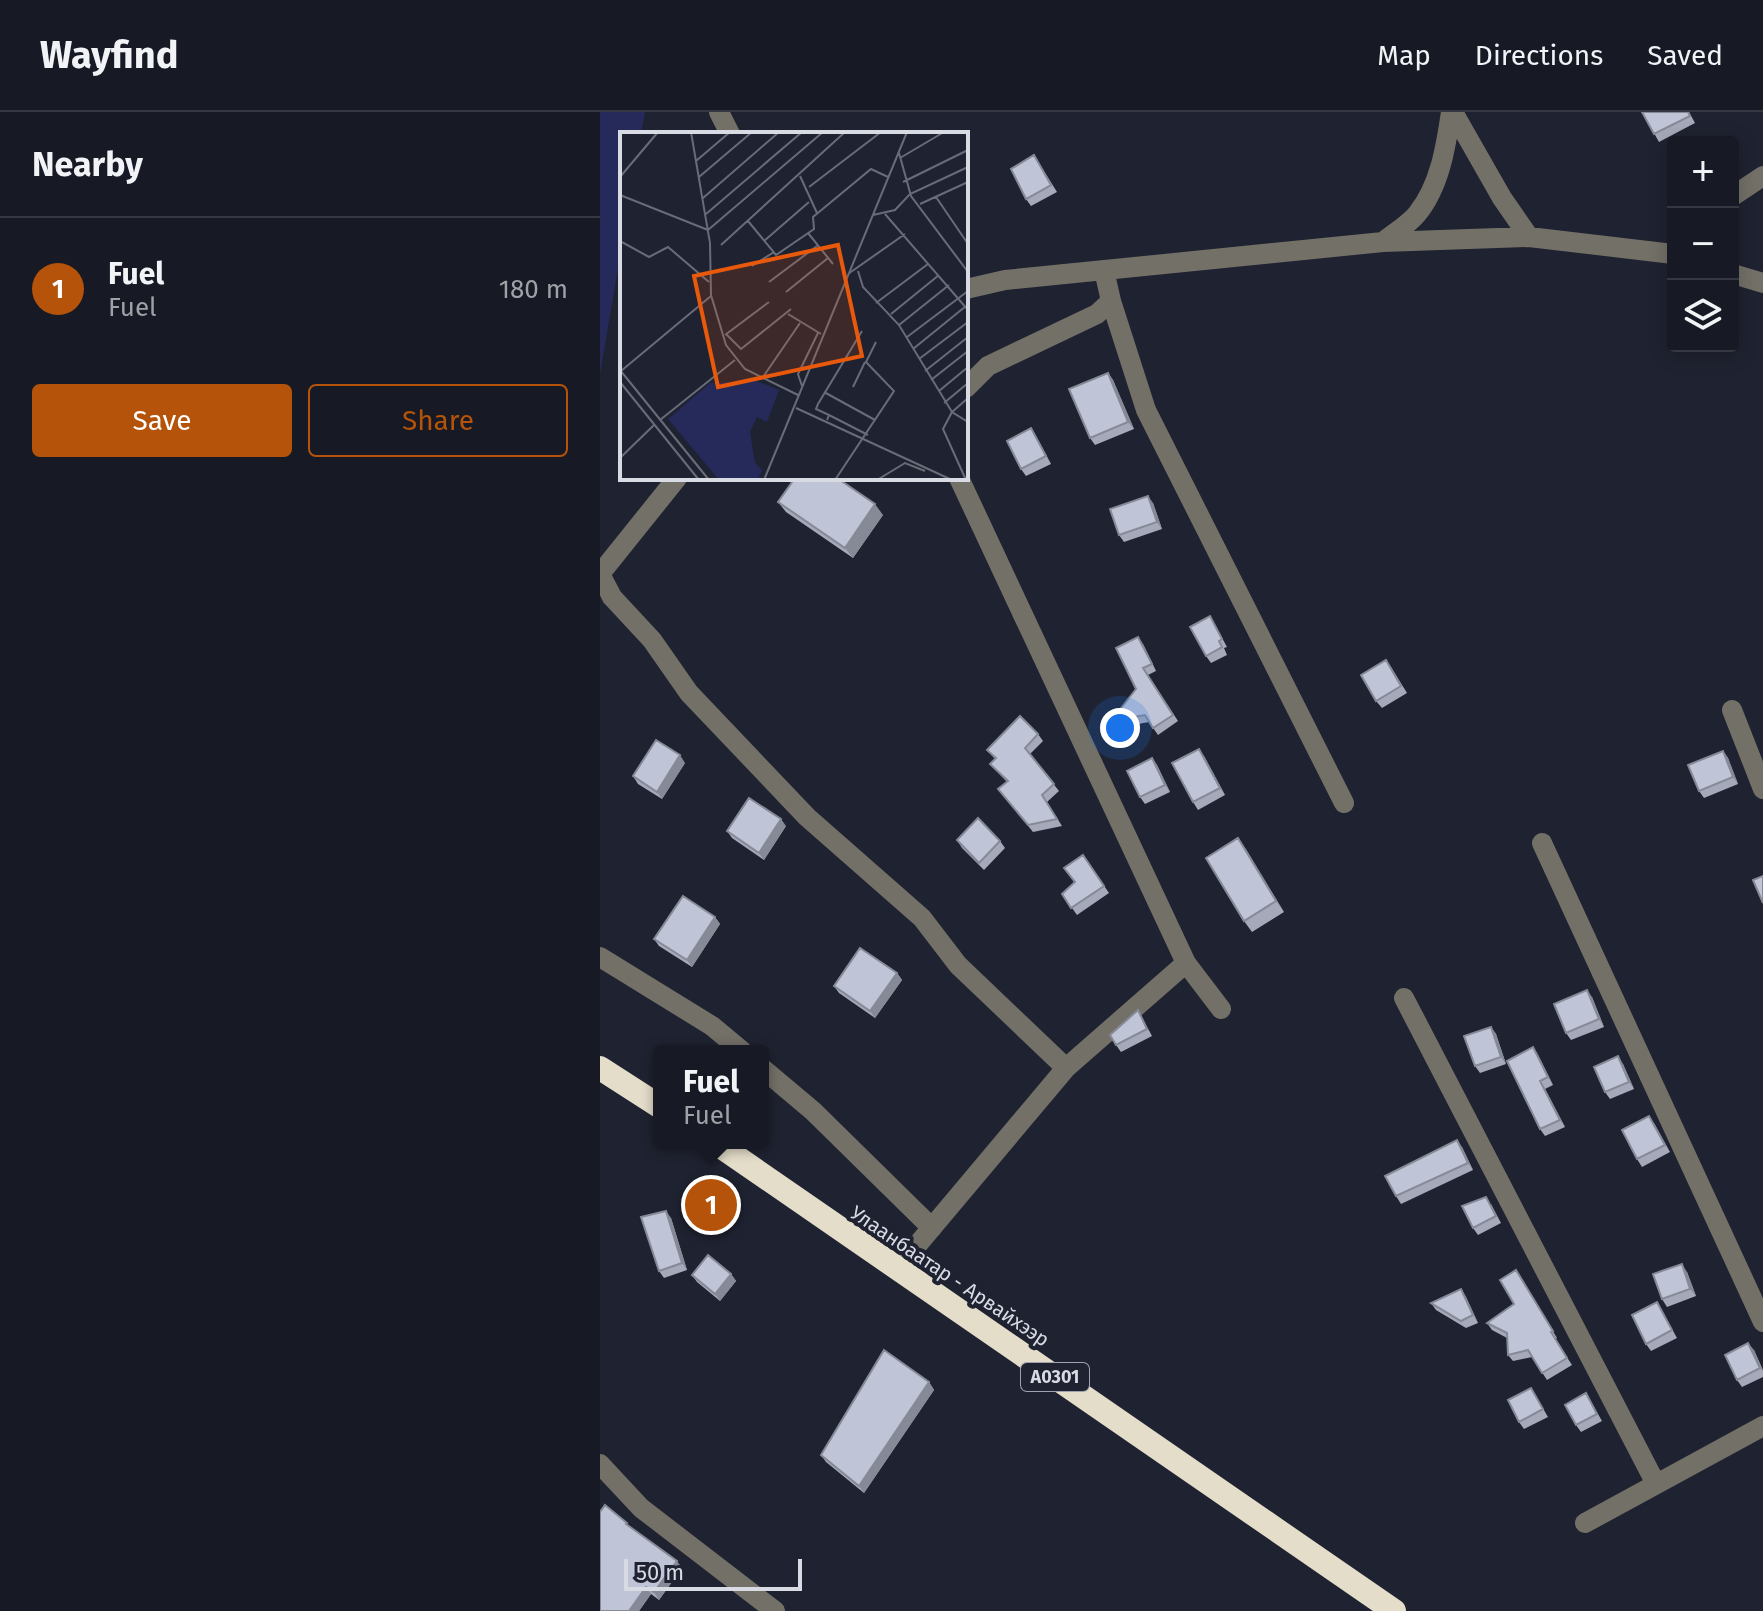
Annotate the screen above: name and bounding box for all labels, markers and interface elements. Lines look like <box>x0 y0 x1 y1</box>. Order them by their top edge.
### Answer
text: Wayfind <box>40 32 178 78</box>
text: Map <box>1377 39 1431 72</box>
text: Directions <box>1475 39 1603 72</box>
text: Saved <box>1647 39 1723 72</box>
inset map <box>620 132 968 480</box>
map controls <box>1667 136 1739 352</box>
button: + <box>1667 136 1739 208</box>
text: Nearby <box>32 144 143 185</box>
button: − <box>1667 208 1739 280</box>
text: Fuel <box>108 256 164 292</box>
text: 1 <box>52 274 64 305</box>
text: 180 m <box>499 274 568 305</box>
button: layers <box>1667 280 1739 352</box>
text: Fuel <box>108 292 157 323</box>
button: Save <box>32 384 292 457</box>
button: Share <box>308 384 568 457</box>
your location <box>1100 708 1140 748</box>
popup <box>653 1045 769 1149</box>
text: Fuel <box>683 1064 739 1100</box>
text: Fuel <box>683 1100 732 1131</box>
pin: 1 <box>685 1175 737 1235</box>
street label: Улаанбаатар - Арвайхээр <box>846 1200 1054 1352</box>
road number: A0301 <box>1021 1363 1089 1391</box>
scale bar <box>624 1555 802 1591</box>
text: 50 m <box>636 1559 684 1586</box>

